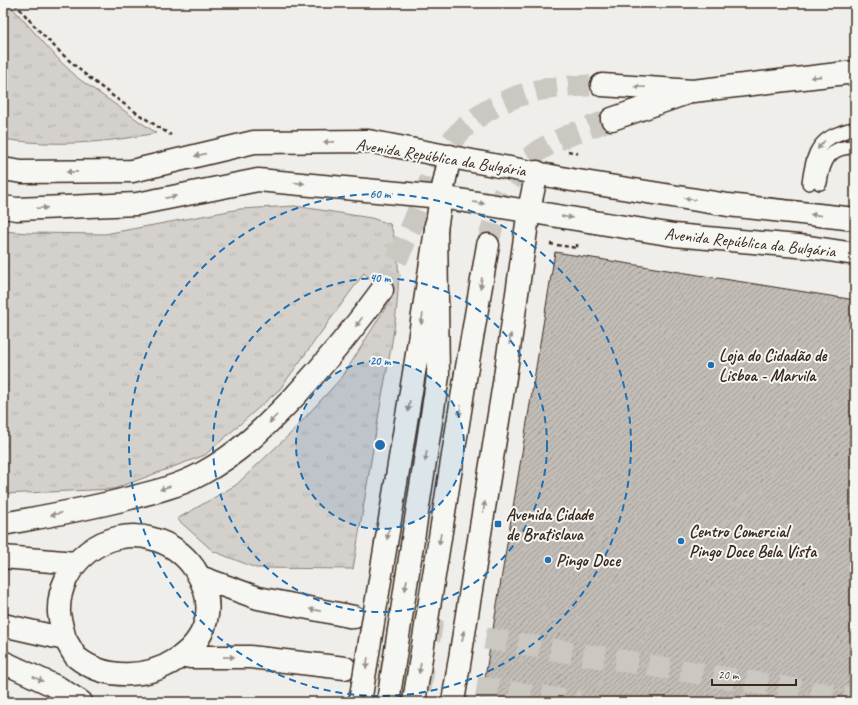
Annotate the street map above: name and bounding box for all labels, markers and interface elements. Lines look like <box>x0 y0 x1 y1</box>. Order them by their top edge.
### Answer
one-way arrow <box>810 73 822 80</box>
one-way arrow <box>634 84 646 91</box>
street label: Avenida República da Bulgária <box>355 134 528 181</box>
one-way arrow <box>322 139 335 145</box>
one-way arrow <box>817 140 825 151</box>
one-way arrow <box>194 153 206 159</box>
one-way arrow <box>65 169 78 175</box>
one-way arrow <box>293 180 305 187</box>
text: 60 m <box>370 186 392 202</box>
one-way arrow <box>165 194 177 200</box>
one-way arrow <box>684 196 696 202</box>
one-way arrow <box>473 200 486 206</box>
one-way arrow <box>36 204 48 211</box>
one-way arrow <box>810 212 822 218</box>
one-way arrow <box>561 214 573 220</box>
street label: Avenida República da Bulgária <box>664 223 838 262</box>
text: 40 m <box>370 270 391 286</box>
one-way arrow <box>478 277 484 289</box>
one-way arrow <box>419 313 425 325</box>
one-way arrow <box>355 316 363 327</box>
one-way arrow <box>507 333 513 345</box>
place label: Loja do Cidadão de Lisboa - Marvila <box>719 345 828 386</box>
text: 20 m <box>370 353 391 369</box>
marker: Loja do Cidadão de Lisboa - Marvila <box>706 360 716 370</box>
one-way arrow <box>405 400 411 412</box>
one-way arrow <box>457 405 463 417</box>
one-way arrow <box>268 414 278 424</box>
centre of rings <box>373 438 387 452</box>
one-way arrow <box>423 450 429 462</box>
one-way arrow <box>159 486 171 492</box>
one-way arrow <box>481 501 487 514</box>
place label: Avenida Cidade de Bratislava <box>506 504 594 545</box>
one-way arrow <box>50 512 62 518</box>
marker: Avenida Cidade de Bratislava <box>493 519 503 529</box>
place label: Centro Comercial Pingo Doce Bela Vista <box>689 521 818 562</box>
one-way arrow <box>384 528 390 540</box>
one-way arrow <box>437 533 443 546</box>
marker: Centro Comercial Pingo Doce Bela Vista <box>676 536 686 546</box>
place label: Pingo Doce <box>556 550 622 571</box>
marker: Pingo Doce <box>543 555 553 565</box>
one-way arrow <box>403 579 409 591</box>
one-way arrow <box>309 606 321 612</box>
one-way arrow <box>460 630 466 642</box>
one-way arrow <box>223 654 236 660</box>
one-way arrow <box>363 656 369 669</box>
scale bar <box>712 661 796 687</box>
one-way arrow <box>417 662 423 674</box>
text: 20 m <box>718 667 740 683</box>
one-way arrow <box>33 676 44 682</box>

